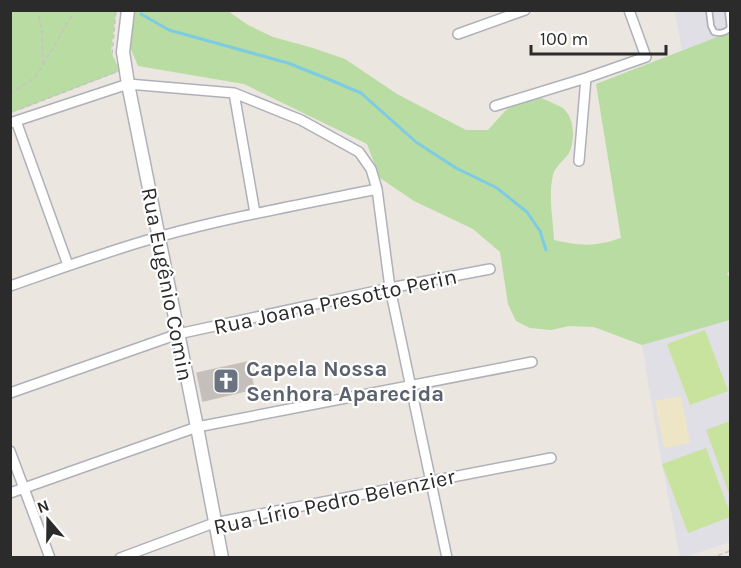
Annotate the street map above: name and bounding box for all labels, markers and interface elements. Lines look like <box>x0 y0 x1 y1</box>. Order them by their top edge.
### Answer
scale bar <box>531 18 666 56</box>
text: 100 m <box>540 28 588 50</box>
street label: Rua Eugênio Comin <box>136 185 199 383</box>
street label: Rua Joana Presotto Perin <box>211 263 459 340</box>
place label: Capela Nossa Senhora Aparecida <box>246 356 444 407</box>
church icon: Capela Nossa Senhora Aparecida <box>211 366 241 396</box>
street label: Rua Lírio Pedro Belenzier <box>211 464 457 540</box>
north arrow <box>18 490 78 550</box>
text: N <box>34 495 52 517</box>

